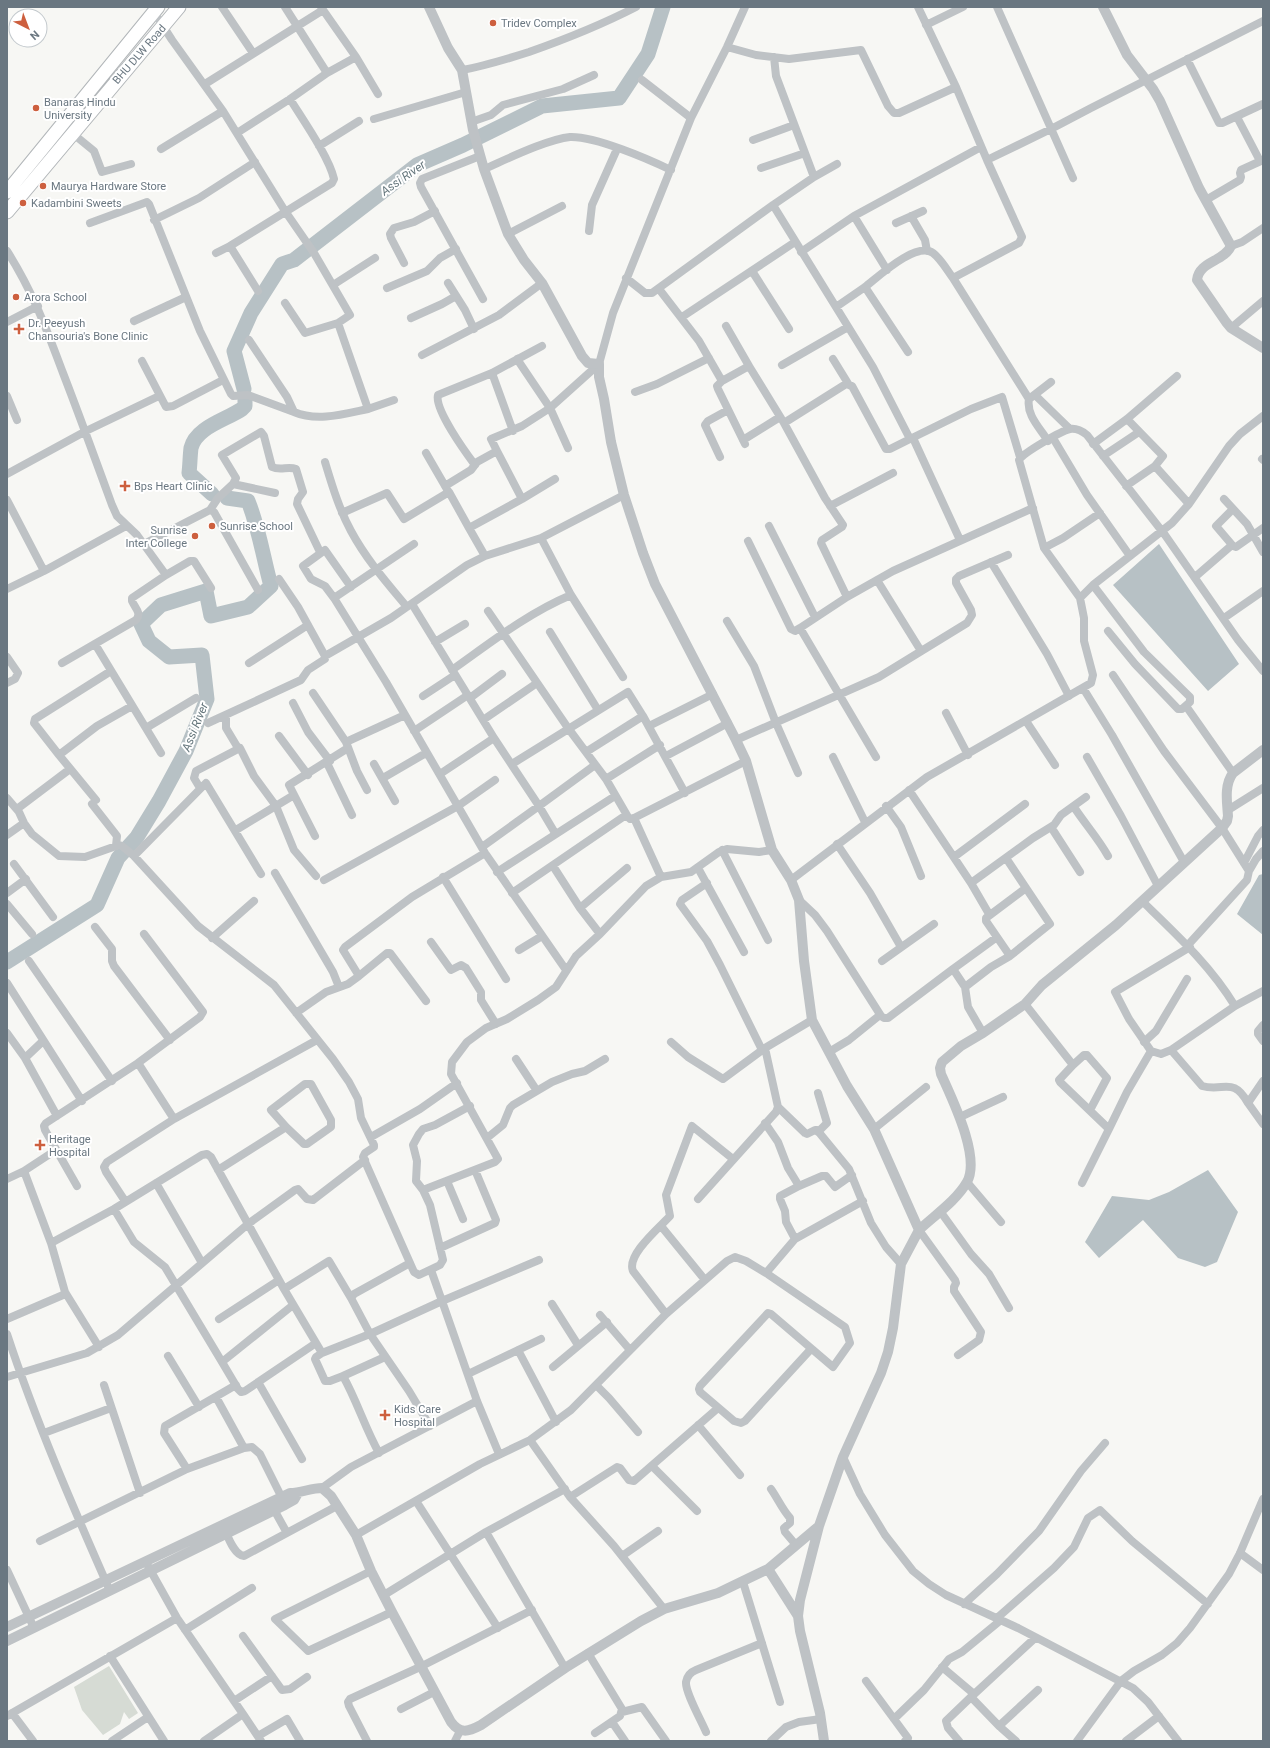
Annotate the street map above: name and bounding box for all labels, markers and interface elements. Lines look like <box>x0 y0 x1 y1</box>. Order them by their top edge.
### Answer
north arrow <box>8 8 48 48</box>
place label: Tridev Complex <box>501 17 577 30</box>
marker: Tridev Complex <box>488 18 498 28</box>
street label: BHU DLW Road <box>110 22 169 87</box>
text: N <box>27 28 42 43</box>
place label: Banaras Hindu University <box>44 96 116 122</box>
marker: Banaras Hindu University <box>31 103 41 113</box>
water label: Assi River <box>377 157 429 199</box>
place label: Maurya Hardware Store <box>51 180 166 193</box>
marker: Maurya Hardware Store <box>38 181 48 191</box>
place label: Kadambini Sweets <box>31 197 122 210</box>
marker: Kadambini Sweets <box>18 198 28 208</box>
place label: Arora School <box>24 291 87 304</box>
marker: Arora School <box>11 292 21 302</box>
place label: Dr. Peeyush Chansouria's Bone Clinic <box>28 317 148 343</box>
marker: Dr. Peeyush Chansouria's Bone Clinic <box>13 323 25 335</box>
marker: Bps Heart Clinic <box>119 480 131 492</box>
place label: Bps Heart Clinic <box>134 480 213 493</box>
place label: Sunrise School <box>220 520 293 533</box>
marker: Sunrise School <box>207 521 217 531</box>
place label: Sunrise Inter College <box>125 524 187 550</box>
marker: Sunrise Inter College <box>190 531 200 541</box>
water label: Assi River <box>179 700 211 754</box>
place label: Heritage Hospital <box>49 1133 91 1159</box>
marker: Heritage Hospital <box>34 1139 46 1151</box>
place label: Kids Care Hospital <box>394 1403 441 1429</box>
marker: Kids Care Hospital <box>379 1409 391 1421</box>

